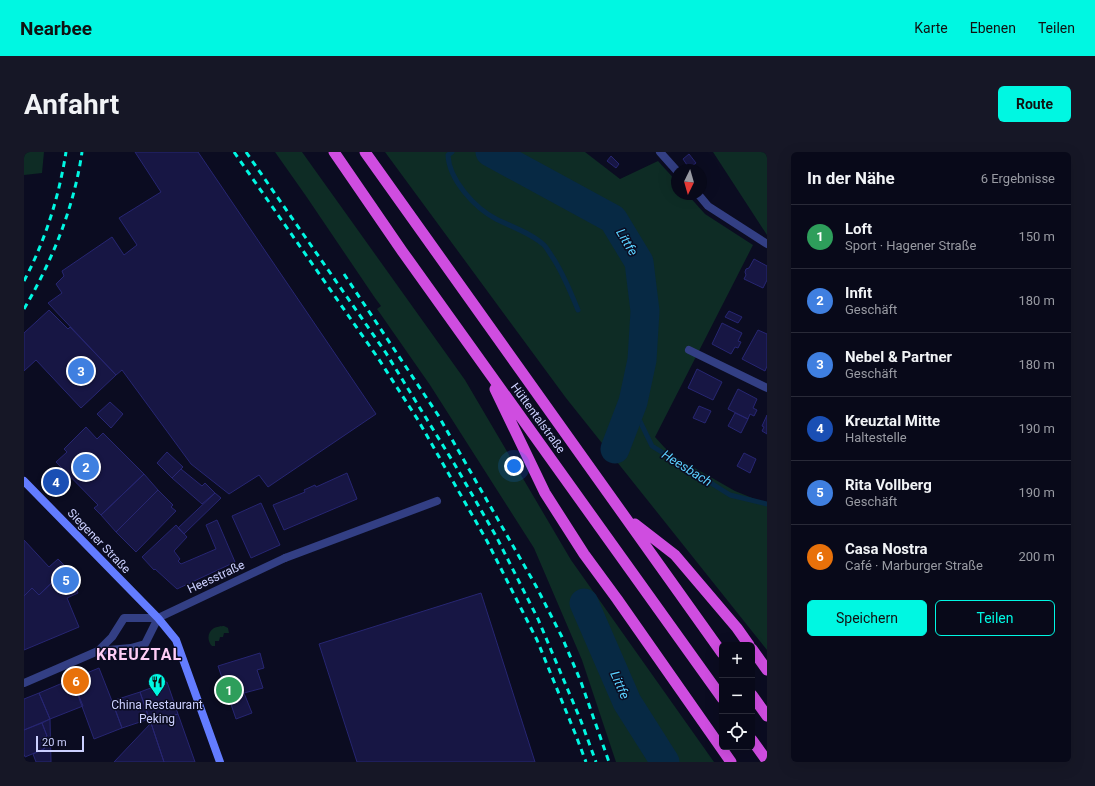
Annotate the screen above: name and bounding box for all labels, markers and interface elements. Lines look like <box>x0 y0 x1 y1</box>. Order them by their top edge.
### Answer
text: Nearbee <box>20 17 92 40</box>
text: Karte <box>914 20 948 36</box>
text: Ebenen <box>970 20 1016 36</box>
text: Teilen <box>1038 20 1075 36</box>
button: Route <box>998 86 1071 122</box>
text: Anfahrt <box>24 88 119 121</box>
north arrow <box>671 164 707 200</box>
text: In der Nähe <box>807 168 895 188</box>
text: 6 Ergebnisse <box>981 171 1055 186</box>
text: Loft <box>845 220 872 238</box>
water label: Littfe <box>613 226 641 259</box>
text: 1 <box>816 229 824 244</box>
text: 150 m <box>1018 229 1055 244</box>
text: Sport · Hagener Straße <box>845 238 976 253</box>
text: Infit <box>845 284 872 302</box>
text: 2 <box>816 293 824 308</box>
text: 180 m <box>1018 293 1055 308</box>
text: Geschäft <box>845 302 897 317</box>
text: Nebel & Partner <box>845 348 952 366</box>
pin: 3 <box>68 356 94 386</box>
text: 3 <box>816 357 824 372</box>
text: 180 m <box>1018 357 1055 372</box>
text: Geschäft <box>845 366 897 381</box>
street label: Hüttentalstraße <box>508 380 568 456</box>
text: Kreuztal Mitte <box>845 412 940 430</box>
text: 4 <box>816 421 824 436</box>
text: 190 m <box>1018 421 1055 436</box>
text: Haltestelle <box>845 430 907 445</box>
water label: Heesbach <box>659 447 715 489</box>
pin: 2 <box>73 452 99 482</box>
your location <box>504 456 524 476</box>
pin: 4 <box>43 467 69 497</box>
text: Rita Vollberg <box>845 476 932 494</box>
text: 5 <box>816 485 824 500</box>
text: 190 m <box>1018 485 1055 500</box>
text: Geschäft <box>845 494 897 509</box>
street label: Siegener Straße <box>65 506 133 576</box>
text: Casa Nostra <box>845 540 927 558</box>
text: 6 <box>816 549 824 564</box>
text: 200 m <box>1018 549 1055 564</box>
street label: Heesstraße <box>185 558 247 596</box>
text: Café · Marburger Straße <box>845 558 983 573</box>
pin: 5 <box>53 565 79 595</box>
button: Speichern <box>807 600 927 636</box>
button: Teilen <box>935 600 1055 636</box>
map controls <box>719 642 755 750</box>
button: + <box>719 642 755 678</box>
district label: KREUZTAL <box>96 645 182 664</box>
pin: 6 <box>63 666 89 696</box>
water label: Littfe <box>607 669 633 702</box>
restaurant icon: China Restaurant Peking <box>147 672 167 697</box>
pin: 1 <box>216 675 242 705</box>
button: − <box>719 678 755 714</box>
place label: China Restaurant Peking <box>111 698 203 726</box>
button: locate <box>719 714 755 750</box>
scale bar <box>36 734 84 753</box>
text: 20 m <box>42 736 67 749</box>

